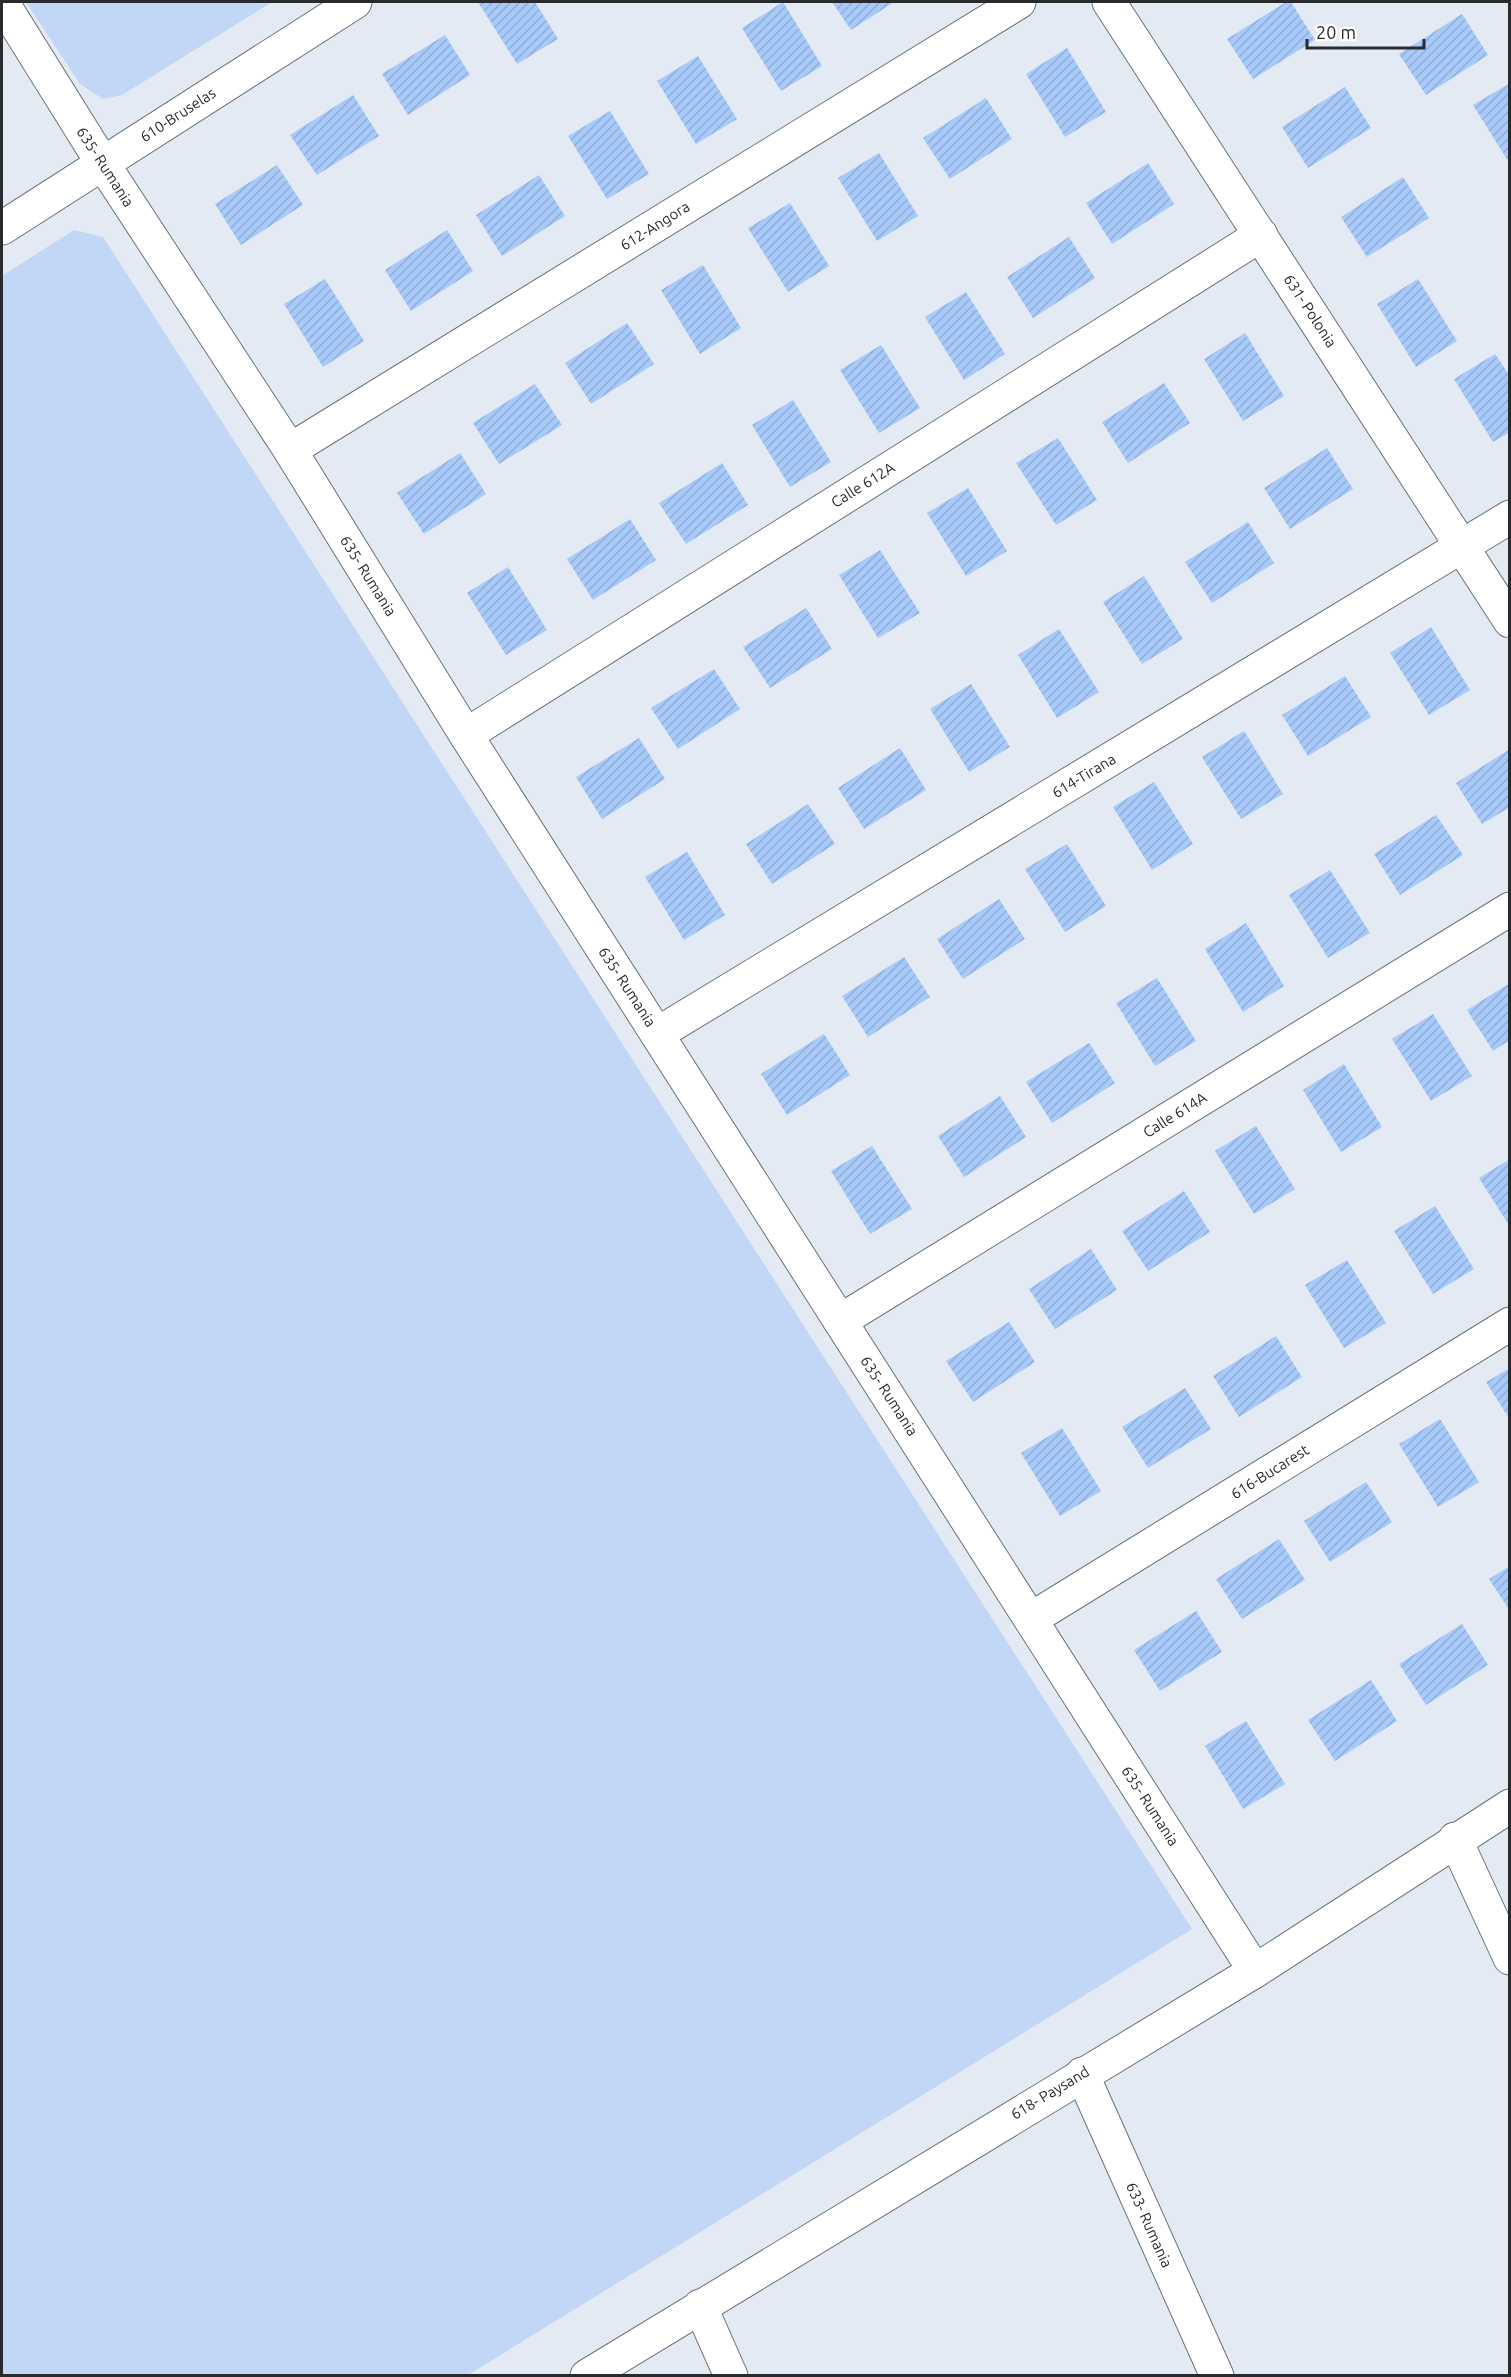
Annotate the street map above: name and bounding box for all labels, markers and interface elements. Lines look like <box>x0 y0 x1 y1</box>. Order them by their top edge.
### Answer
scale bar <box>1307 12 1424 50</box>
text: 20 m <box>1316 22 1356 42</box>
street label: 610-Bruselas <box>137 84 219 145</box>
street label: 635- Rumania <box>73 124 138 210</box>
street label: 612-Angora <box>617 197 693 254</box>
street label: 631- Polonia <box>1281 271 1340 350</box>
street label: Calle 612A <box>828 458 898 511</box>
street label: 635- Rumania <box>337 532 400 619</box>
street label: 614-Tirana <box>1049 750 1119 801</box>
street label: 635- Rumania <box>595 944 660 1030</box>
street label: Calle 614A <box>1140 1088 1210 1141</box>
street label: 635- Rumania <box>857 1353 922 1439</box>
street label: 616-Bucarest <box>1228 1441 1312 1502</box>
street label: 635- Rumania <box>1118 1763 1183 1849</box>
street label: 618- Paysand <box>1007 2062 1092 2123</box>
street label: 633- Rumania <box>1123 2179 1176 2270</box>

